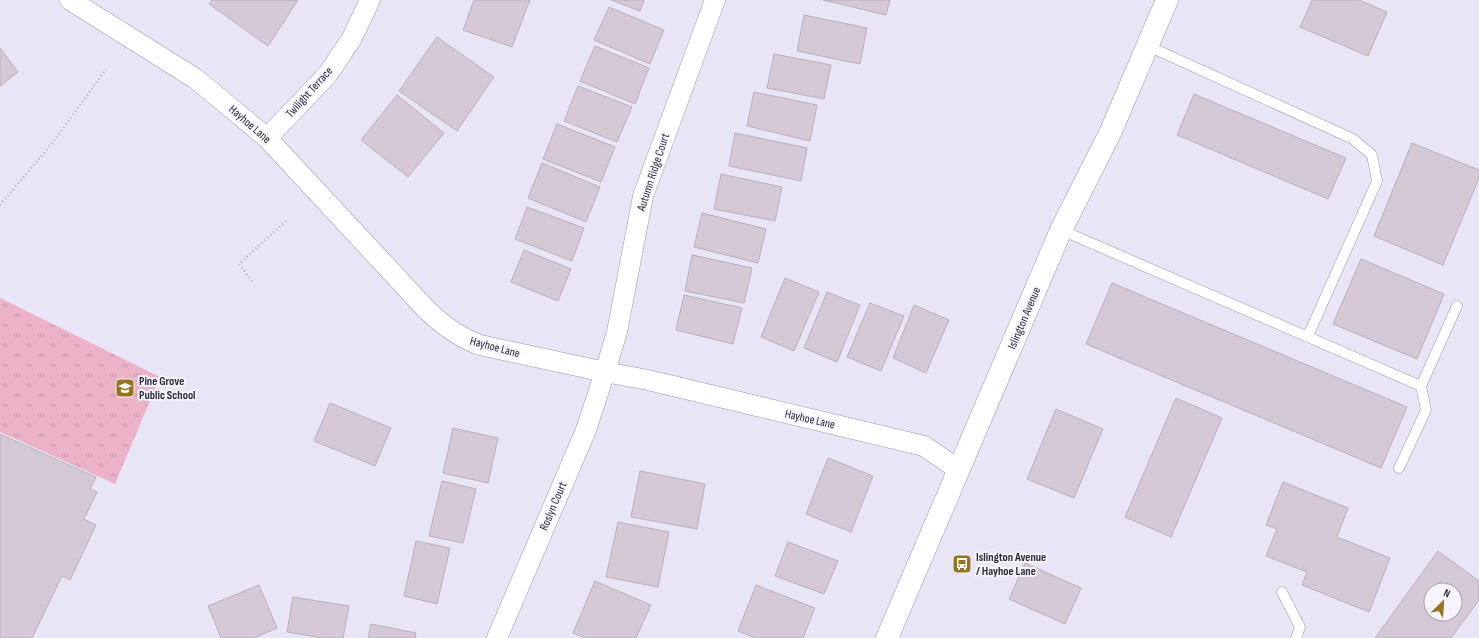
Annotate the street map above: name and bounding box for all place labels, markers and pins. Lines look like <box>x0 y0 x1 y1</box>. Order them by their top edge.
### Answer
place label: Pine Grove Public School <box>139 374 196 403</box>
school or university icon: Pine Grove Public School <box>114 377 136 399</box>
place label: Islington Avenue / Hayhoe Lane <box>976 550 1046 579</box>
bus stop icon: Islington Avenue / Hayhoe Lane <box>951 553 973 575</box>

